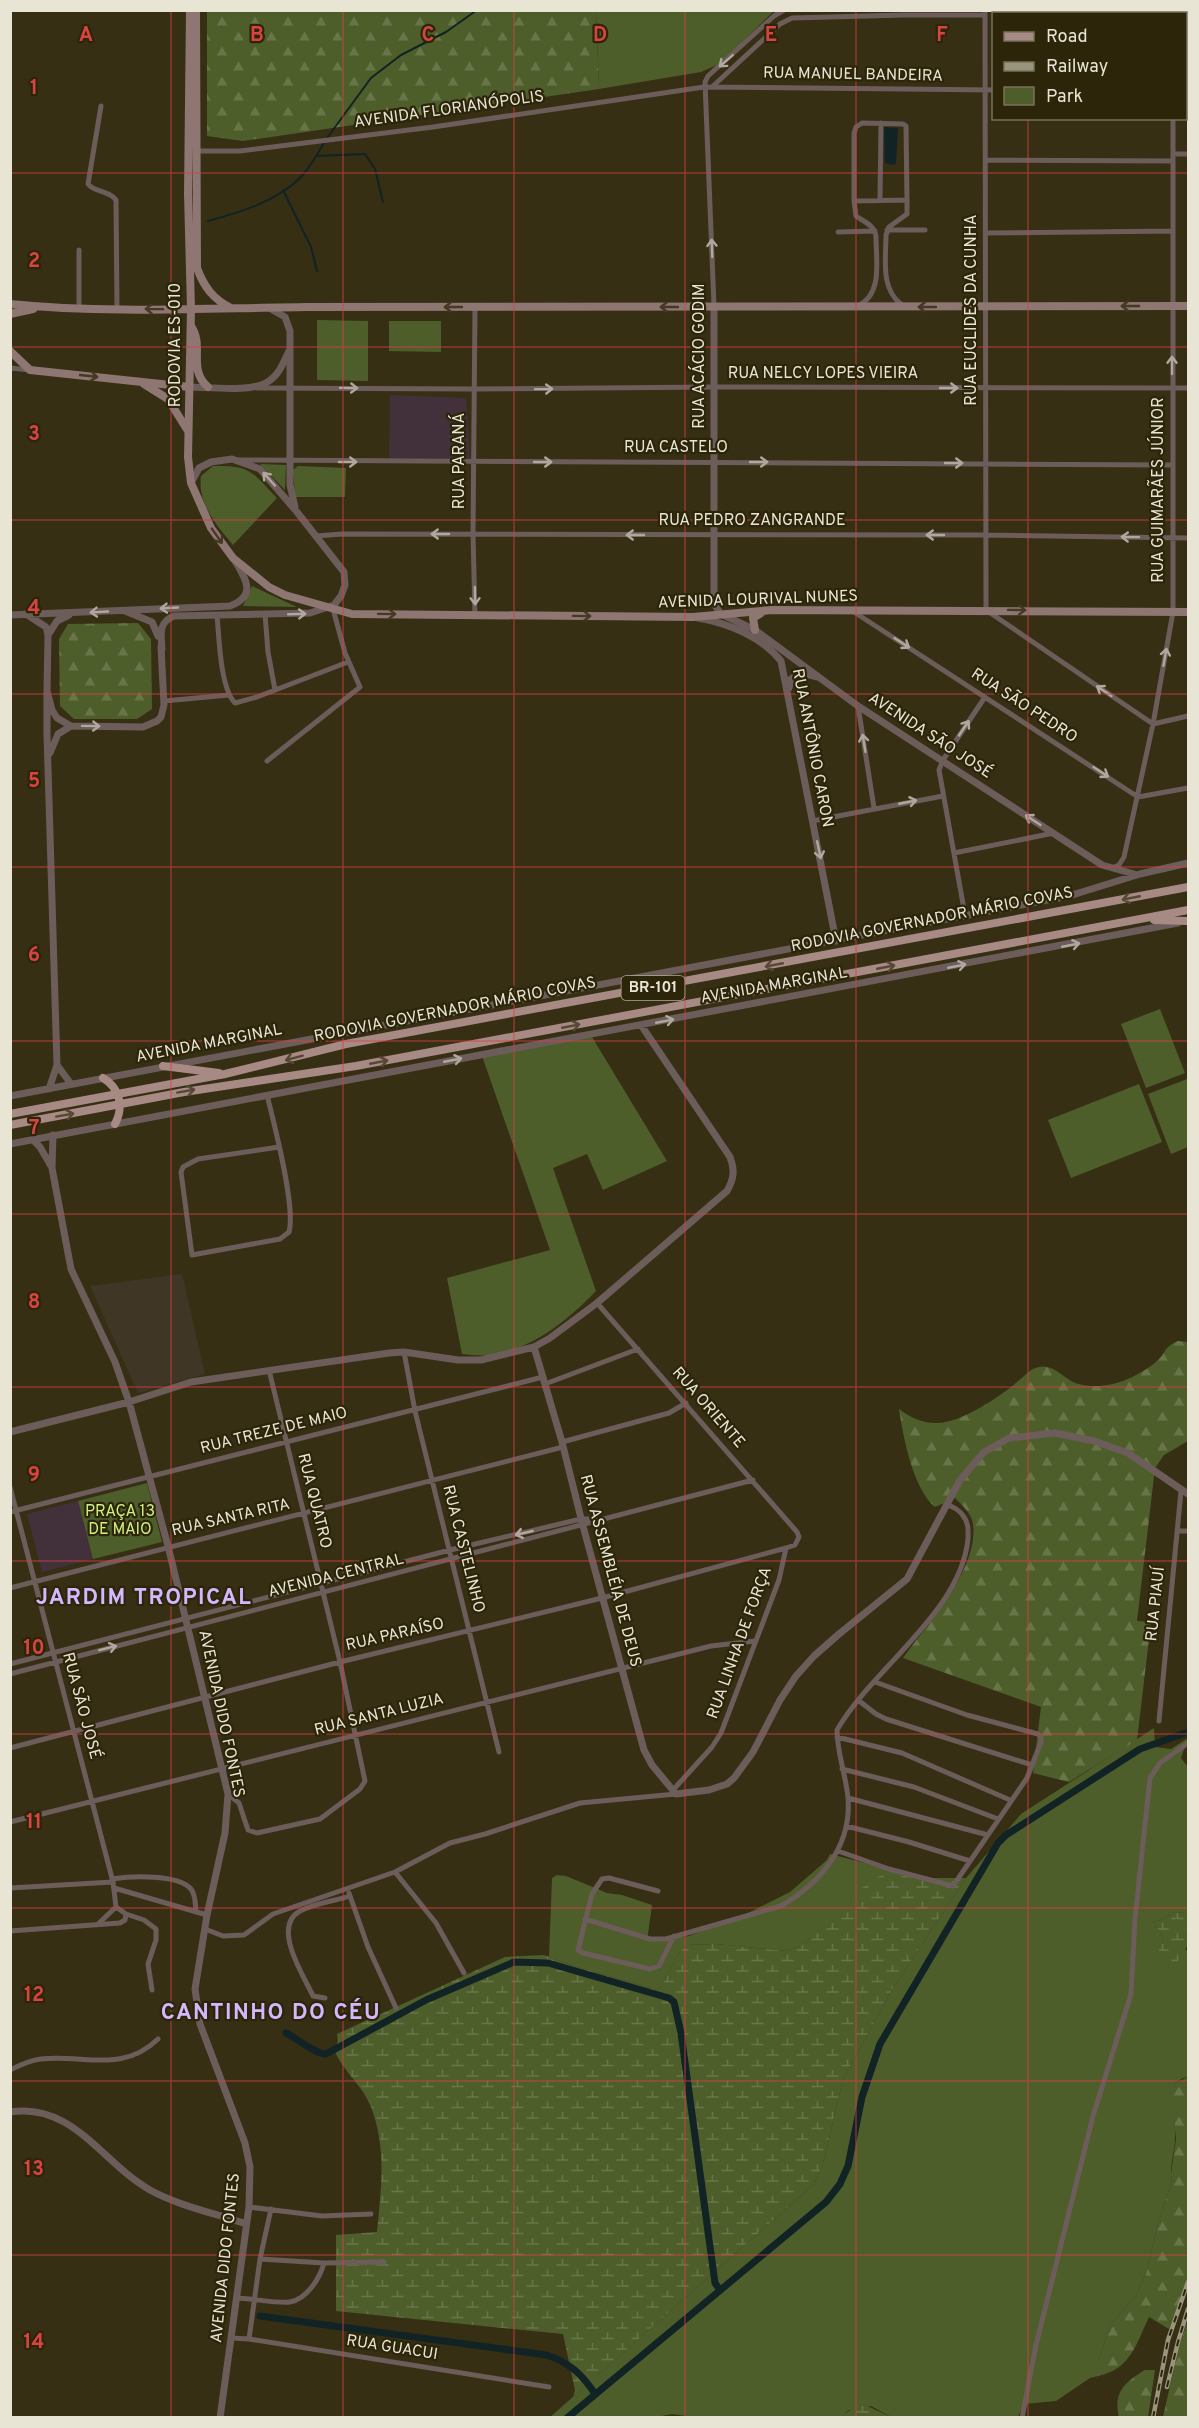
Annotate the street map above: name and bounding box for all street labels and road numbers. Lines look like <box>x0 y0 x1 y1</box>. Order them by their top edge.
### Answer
street label: RUA MANUEL BANDEIRA <box>763 63 943 87</box>
street label: AVENIDA FLORIANÓPOLIS <box>352 85 545 133</box>
street label: RUA EUCLIDES DA CUNHA <box>962 214 982 406</box>
street label: RODOVIA ES-010 <box>166 283 186 407</box>
street label: RUA ACÁCIO GODIM <box>688 283 710 429</box>
street label: RUA NELCY LOPES VIEIRA <box>728 364 918 384</box>
street label: RUA GUIMARÃES JÚNIOR <box>1146 397 1169 583</box>
street label: RUA PARANÁ <box>448 413 470 509</box>
street label: RUA CASTELO <box>624 438 728 458</box>
street label: RUA PEDRO ZANGRANDE <box>658 511 846 531</box>
street label: AVENIDA LOURIVAL NUNES <box>658 587 858 613</box>
street label: RUA SÃO PEDRO <box>967 662 1083 748</box>
street label: RUA ANTÔNIO CARON <box>787 666 839 829</box>
street label: AVENIDA SÃO JOSÉ <box>864 686 997 784</box>
street label: RODOVIA GOVERNADOR MÁRIO COVAS <box>789 881 1075 957</box>
street label: AVENIDA MARGINAL <box>699 963 849 1009</box>
street label: RODOVIA GOVERNADOR MÁRIO COVAS <box>312 971 598 1047</box>
road number: BR-101 <box>622 976 684 1000</box>
street label: AVENIDA MARGINAL <box>134 1020 284 1068</box>
street label: RUA ORIENTE <box>667 1363 749 1453</box>
street label: RUA TREZE DE MAIO <box>198 1403 350 1459</box>
street label: RUA QUATRO <box>292 1451 336 1551</box>
street label: RUA ASSEMBLÉIA DE DEUS <box>575 1472 647 1669</box>
street label: RUA CASTELINHO <box>437 1483 489 1615</box>
street label: RUA SANTA RITA <box>170 1495 292 1541</box>
street label: AVENIDA CENTRAL <box>266 1549 406 1603</box>
street label: RUA LINHA DE FORÇA <box>703 1564 777 1722</box>
street label: RUA PIAUÍ <box>1140 1564 1170 1642</box>
street label: RUA PARAÍSO <box>343 1612 446 1656</box>
street label: AVENIDA DIDO FONTES <box>193 1628 249 1800</box>
street label: RUA SÃO JOSÉ <box>57 1650 108 1762</box>
street label: RUA SANTA LUZIA <box>312 1689 446 1741</box>
street label: AVENIDA DIDO FONTES <box>207 2172 245 2344</box>
street label: RUA GUACUI <box>345 2331 439 2365</box>

